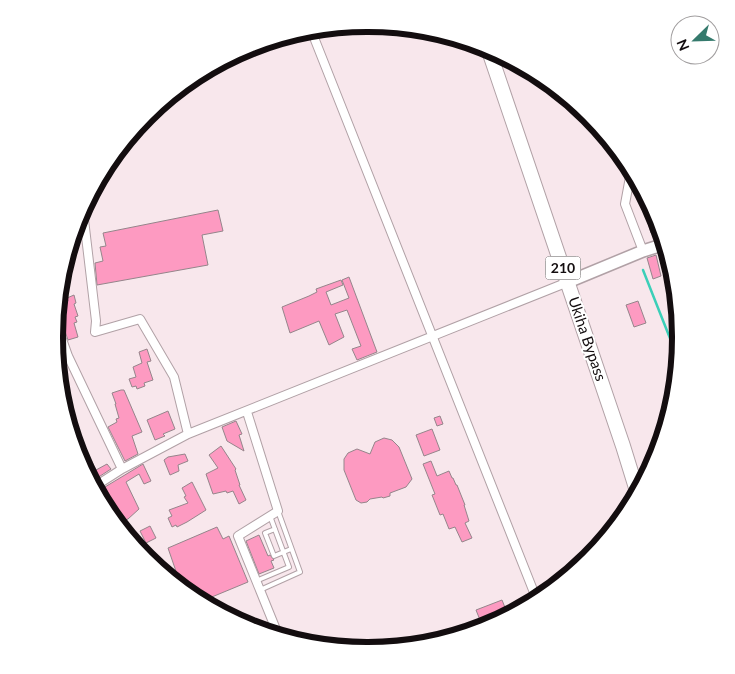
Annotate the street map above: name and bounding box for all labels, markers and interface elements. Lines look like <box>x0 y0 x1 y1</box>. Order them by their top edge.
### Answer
north arrow <box>670 15 720 65</box>
text: N <box>673 37 693 54</box>
road number: 210 <box>546 256 580 280</box>
street label: Ukiha Bypass <box>565 294 611 383</box>

